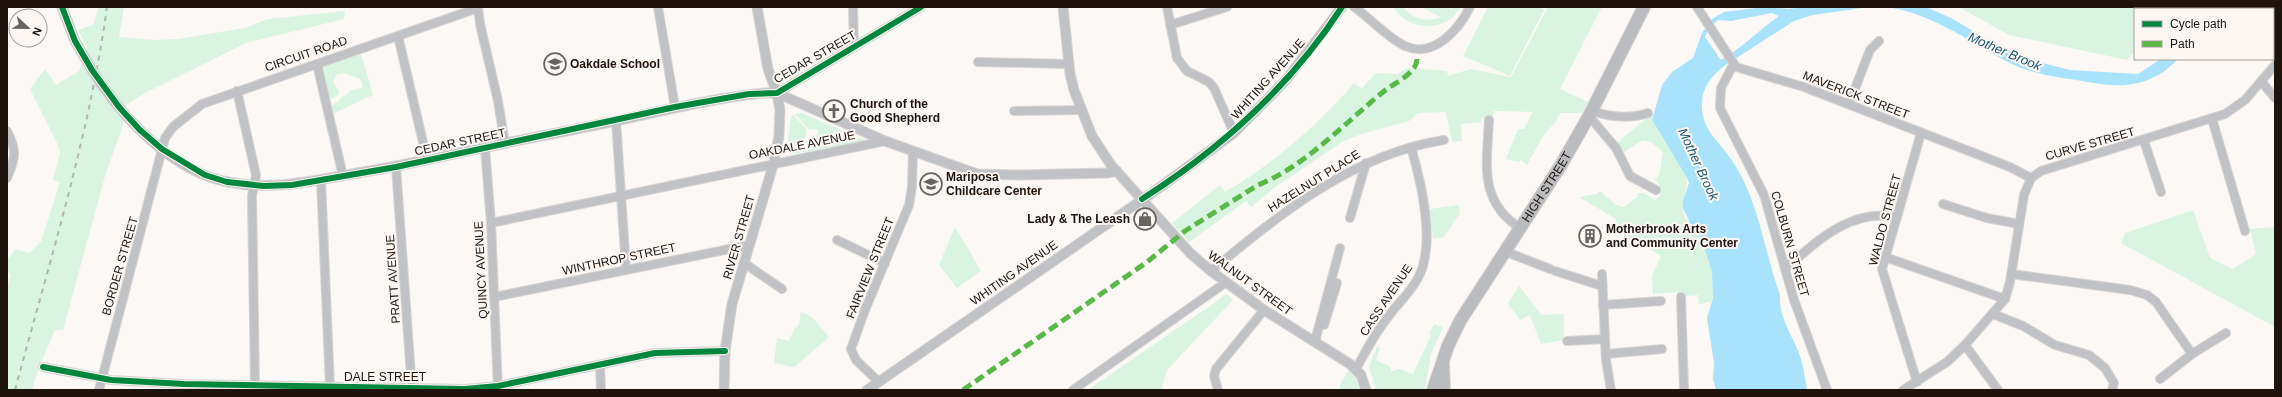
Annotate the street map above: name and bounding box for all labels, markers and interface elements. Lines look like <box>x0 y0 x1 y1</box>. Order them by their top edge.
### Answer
north arrow <box>8 8 48 48</box>
legend <box>2134 8 2274 60</box>
text: Cycle path <box>2170 17 2227 31</box>
text: N <box>30 26 44 38</box>
street label: CEDAR STREET <box>771 27 859 86</box>
water label: Mother Brook <box>1966 29 2045 74</box>
street label: CIRCUIT ROAD <box>263 33 349 75</box>
street label: WHITING AVENUE <box>1228 36 1308 122</box>
text: Path <box>2170 37 2195 51</box>
school or university icon: Oakdale School <box>542 51 568 77</box>
place label: Oakdale School <box>570 57 660 71</box>
street label: MAVERICK STREET <box>1801 68 1912 122</box>
place label: Church of the Good Shepherd <box>850 97 940 125</box>
church icon: Church of the Good Shepherd <box>821 98 847 124</box>
street label: CURVE STREET <box>2044 124 2137 163</box>
street label: CEDAR STREET <box>413 125 507 158</box>
water label: Mother Brook <box>1675 126 1722 204</box>
street label: OAKDALE AVENUE <box>748 128 856 162</box>
street label: HAZELNUT PLACE <box>1265 147 1363 215</box>
street label: HIGH STREET <box>1519 149 1575 225</box>
place label: Mariposa Childcare Center <box>946 170 1042 198</box>
school or university icon: Mariposa Childcare Center <box>918 171 944 197</box>
street label: WALDO STREET <box>1866 172 1904 267</box>
street label: COLBURN STREET <box>1768 190 1812 299</box>
street label: RIVER STREET <box>720 192 758 281</box>
shop icon: Lady & The Leash <box>1132 206 1158 232</box>
place label: Lady & The Leash <box>1027 212 1130 226</box>
street label: BORDER STREET <box>99 214 141 317</box>
street label: FAIRVIEW STREET <box>843 215 897 321</box>
street label: QUINCY AVENUE <box>471 221 491 319</box>
place label: Motherbrook Arts and Community Center <box>1606 222 1738 250</box>
building icon: Motherbrook Arts and Community Center <box>1577 223 1603 249</box>
street label: PRATT AVENUE <box>383 234 403 324</box>
street label: WHITING AVENUE <box>968 238 1060 308</box>
street label: WINTHROP STREET <box>561 240 678 278</box>
street label: WALNUT STREET <box>1205 248 1295 319</box>
street label: CASS AVENUE <box>1357 261 1415 339</box>
street label: DALE STREET <box>344 370 427 384</box>

